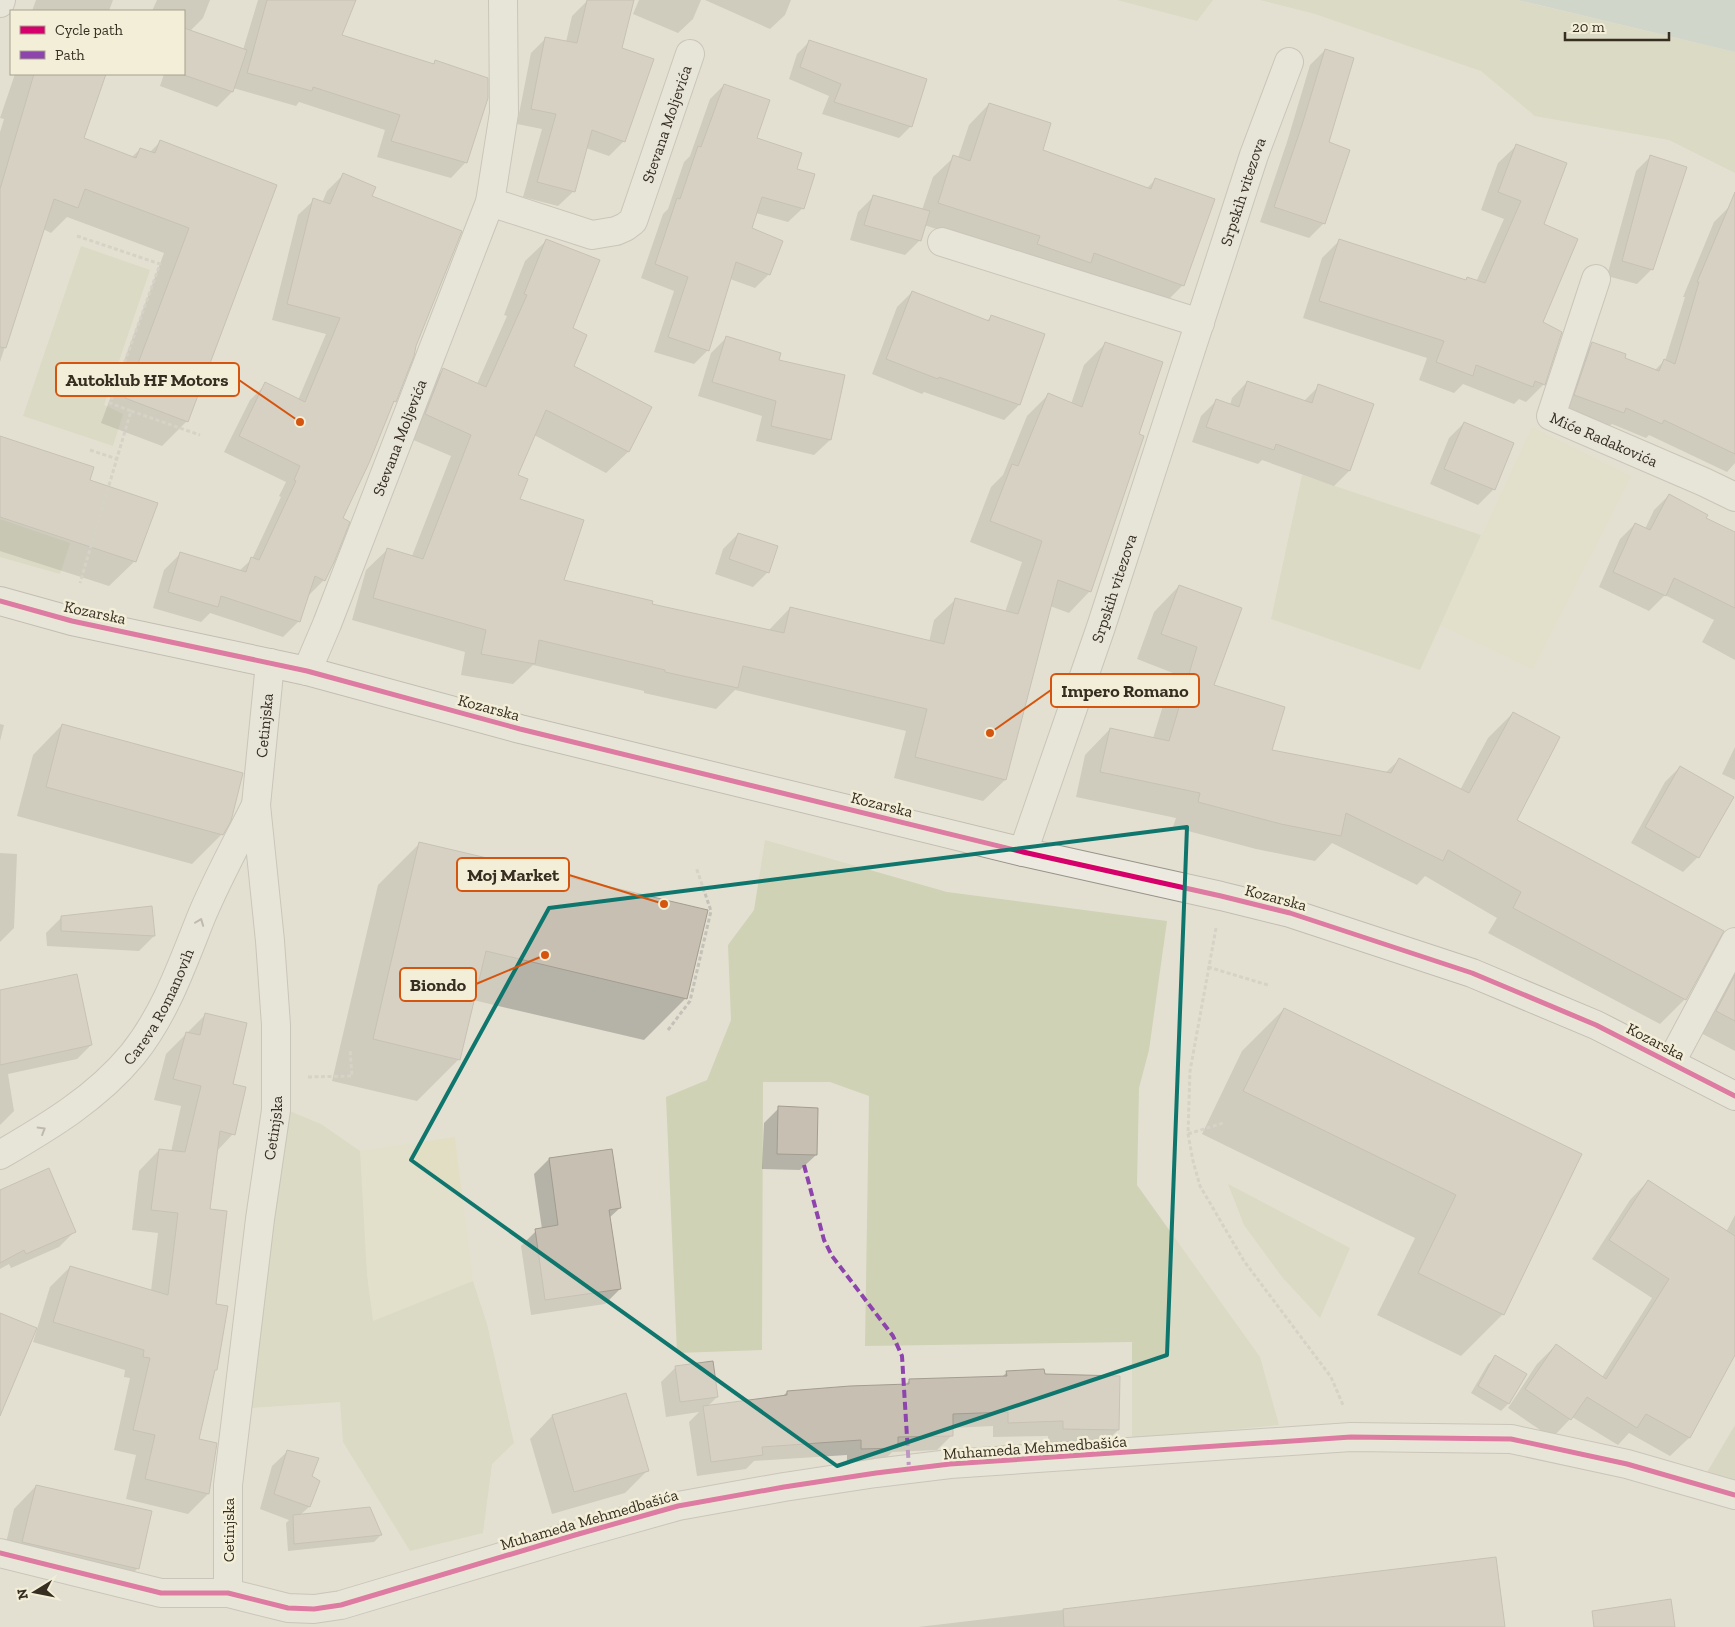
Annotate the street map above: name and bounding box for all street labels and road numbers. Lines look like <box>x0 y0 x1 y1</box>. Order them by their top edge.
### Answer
street label: Stevana Moljevića <box>638 62 696 186</box>
street label: Srpskih vitezova <box>1216 134 1270 248</box>
street label: Stevana Moljevića <box>368 376 431 499</box>
street label: Miće Radakovića <box>1547 408 1661 471</box>
street label: Srpskih vitezova <box>1087 531 1141 645</box>
street label: Kozarska <box>62 597 128 628</box>
street label: Kozarska <box>456 690 522 725</box>
street label: Cetinjska <box>252 692 277 759</box>
street label: Kozarska <box>849 788 915 821</box>
street label: Kozarska <box>1243 880 1309 915</box>
street label: Careva Romanovih <box>119 946 198 1069</box>
street label: Kozarska <box>1623 1019 1688 1064</box>
street label: Cetinjska <box>260 1096 286 1161</box>
street label: Muhameda Mehmedbašića <box>943 1432 1128 1463</box>
street label: Muhameda Mehmedbašića <box>498 1485 681 1554</box>
street label: Cetinjska <box>219 1497 238 1562</box>

